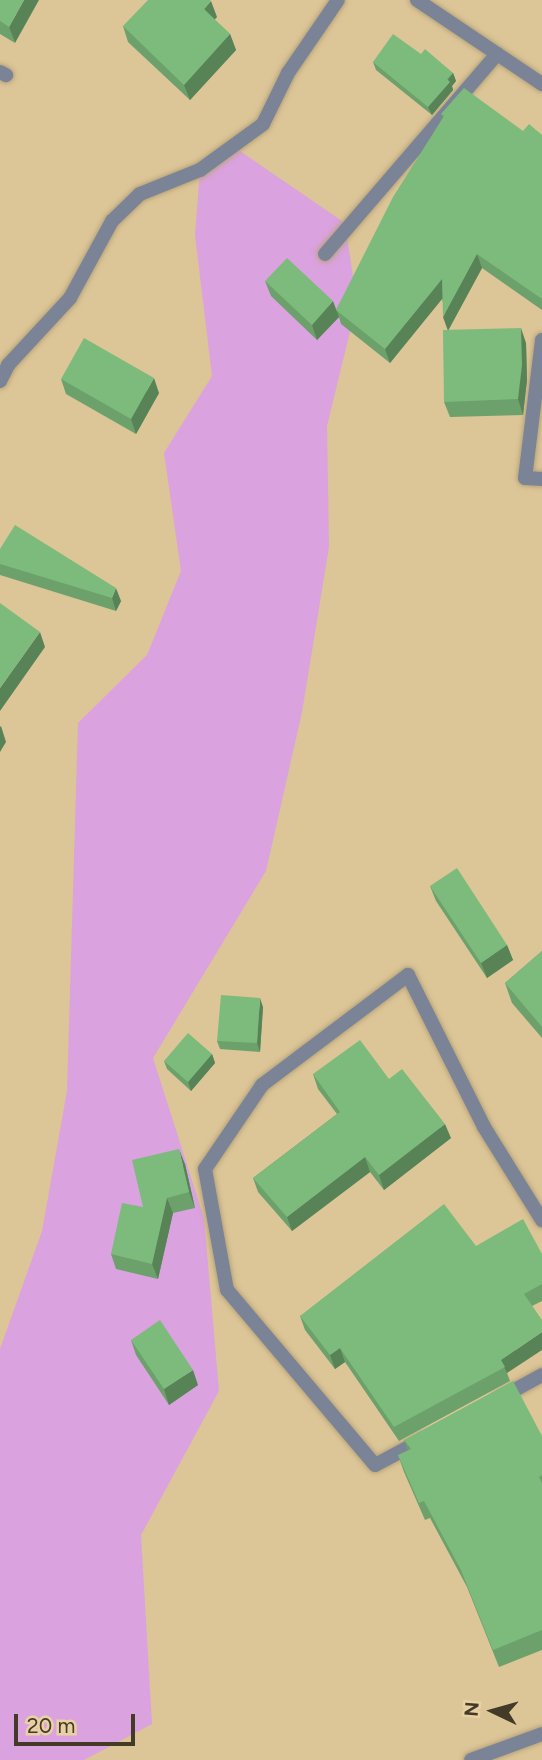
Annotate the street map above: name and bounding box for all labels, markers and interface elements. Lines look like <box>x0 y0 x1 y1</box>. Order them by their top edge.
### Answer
north arrow <box>458 1676 528 1746</box>
scale bar <box>18 1700 138 1744</box>
text: N <box>459 1701 484 1717</box>
text: 20 m <box>27 1713 75 1738</box>

